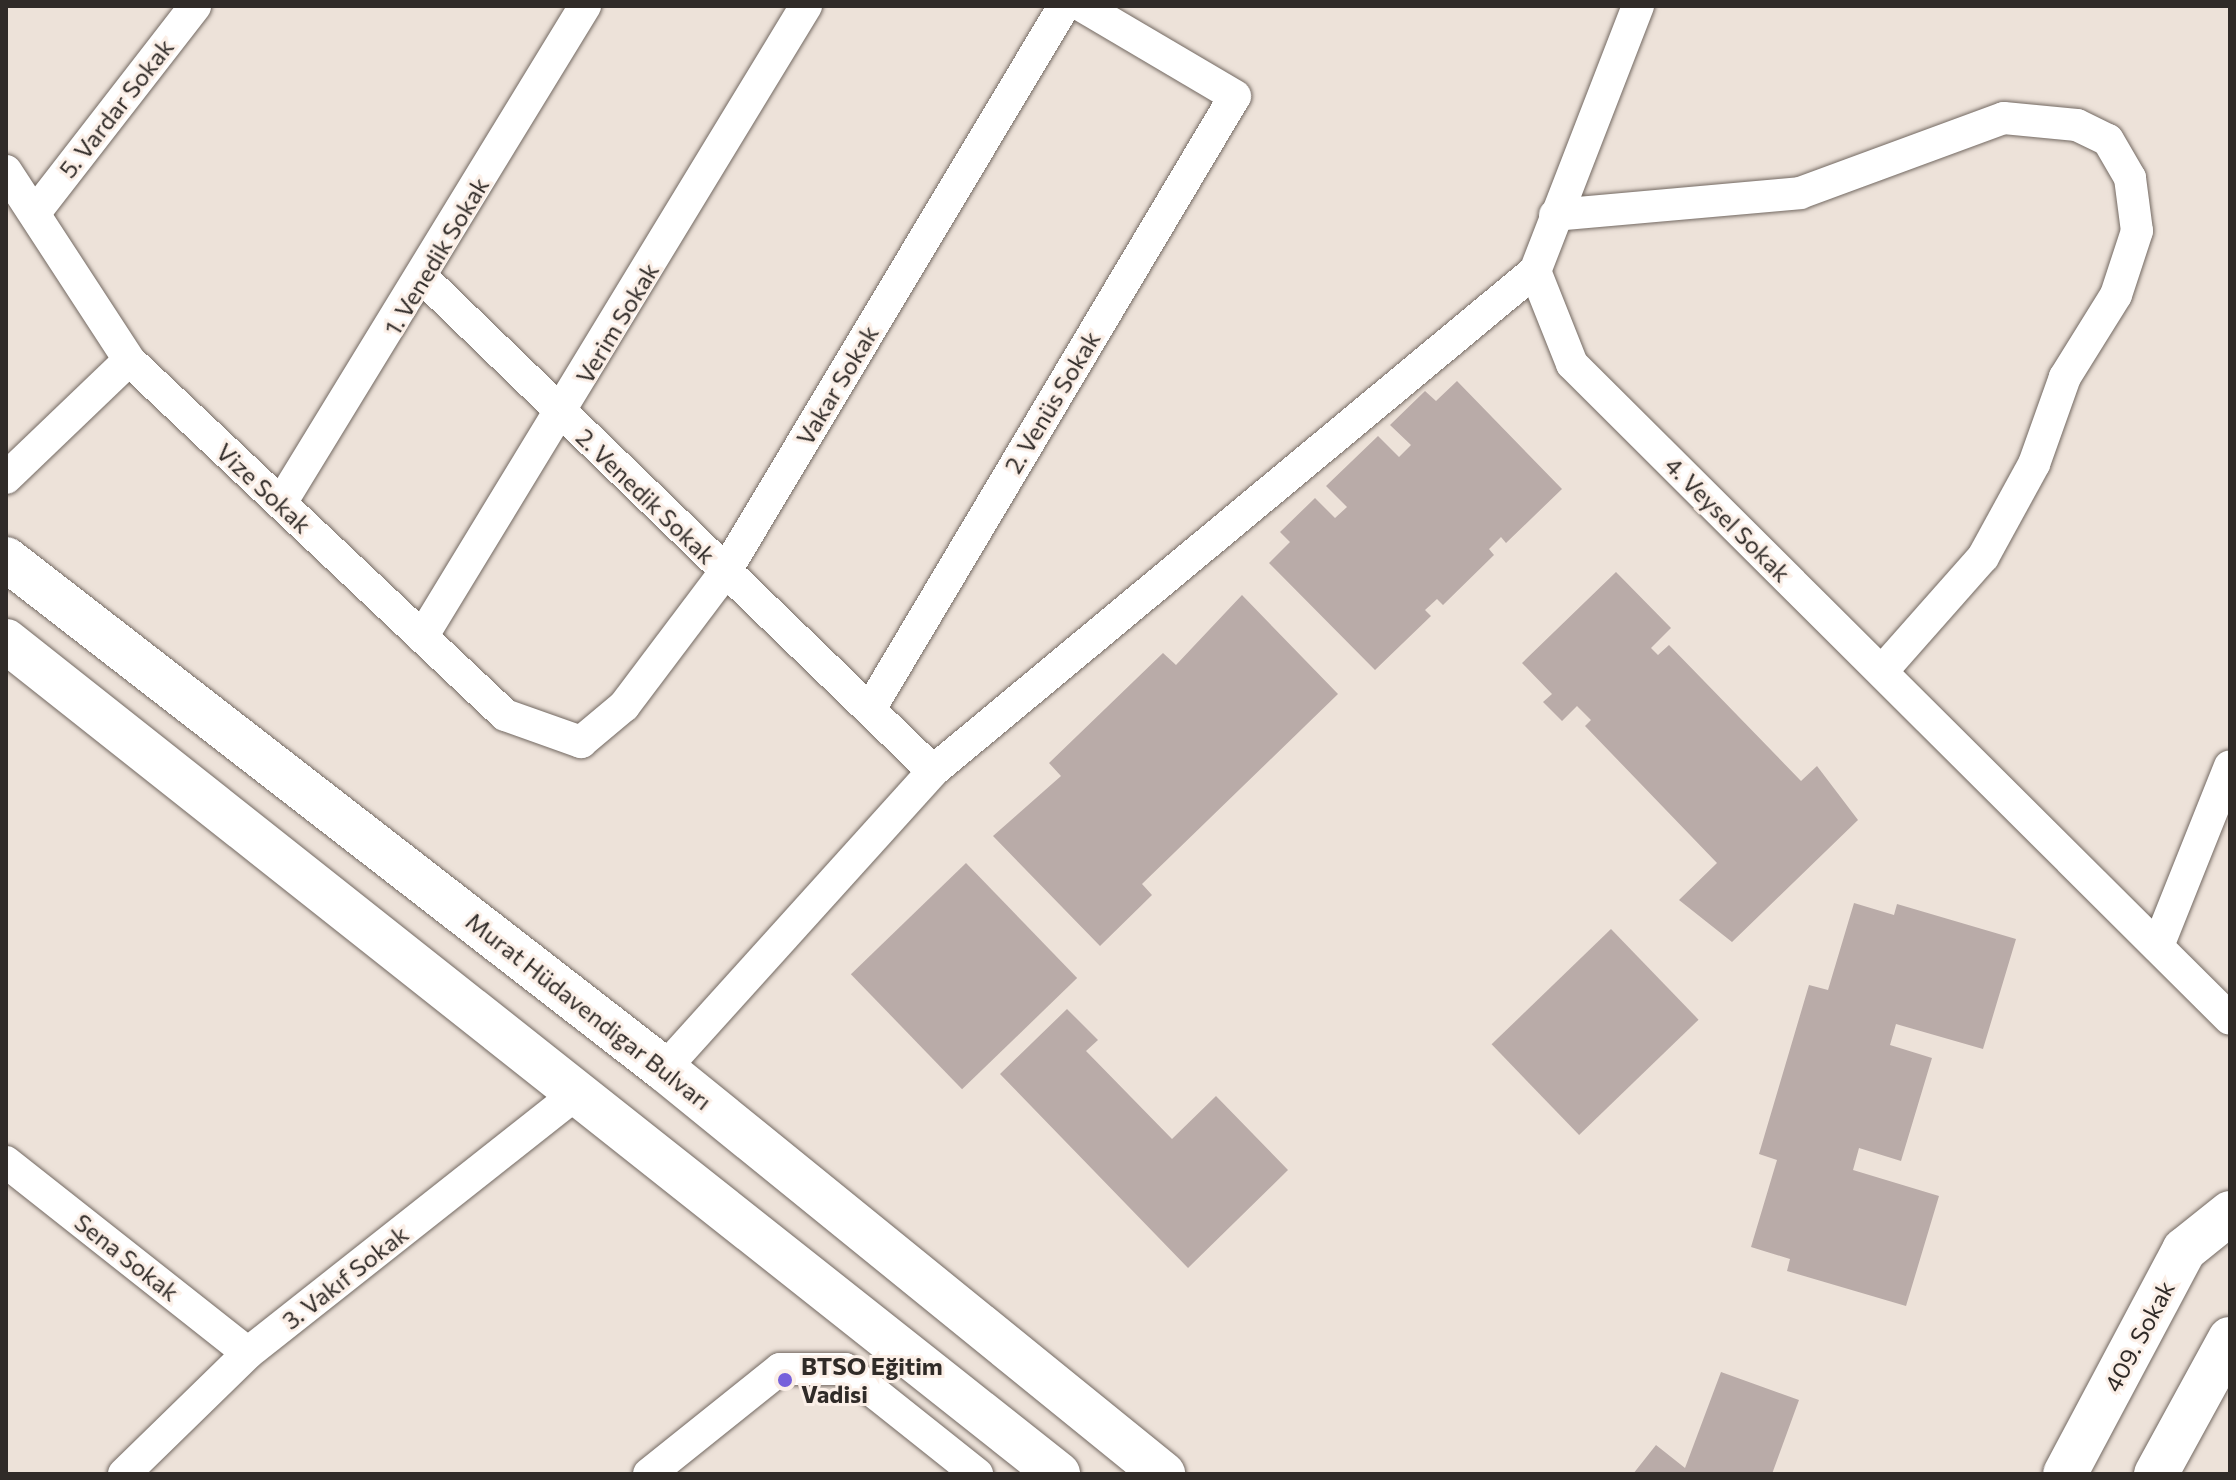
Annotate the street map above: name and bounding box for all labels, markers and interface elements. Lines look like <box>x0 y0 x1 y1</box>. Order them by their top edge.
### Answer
street label: 5. Vardar Sokak <box>53 33 179 183</box>
street label: 1. Venedik Sokak <box>378 172 494 340</box>
street label: Verim Sokak <box>570 257 664 389</box>
street label: Vakar Sokak <box>790 320 884 450</box>
street label: 2. Venüs Sokak <box>998 326 1106 478</box>
street label: 2. Venedik Sokak <box>571 422 721 570</box>
street label: Vize Sokak <box>211 437 317 539</box>
street label: 4. Veysel Sokak <box>1659 450 1797 588</box>
street label: Murat Hüdavendigar Bulvarı <box>461 906 717 1116</box>
street label: Sena Sokak <box>69 1207 185 1307</box>
street label: 3. Vakıf Sokak <box>276 1219 414 1335</box>
street label: 409. Sokak <box>2098 1276 2180 1396</box>
place label: BTSO Eğitim Vadisi <box>801 1352 943 1408</box>
marker: BTSO Eğitim Vadisi <box>776 1371 794 1389</box>

